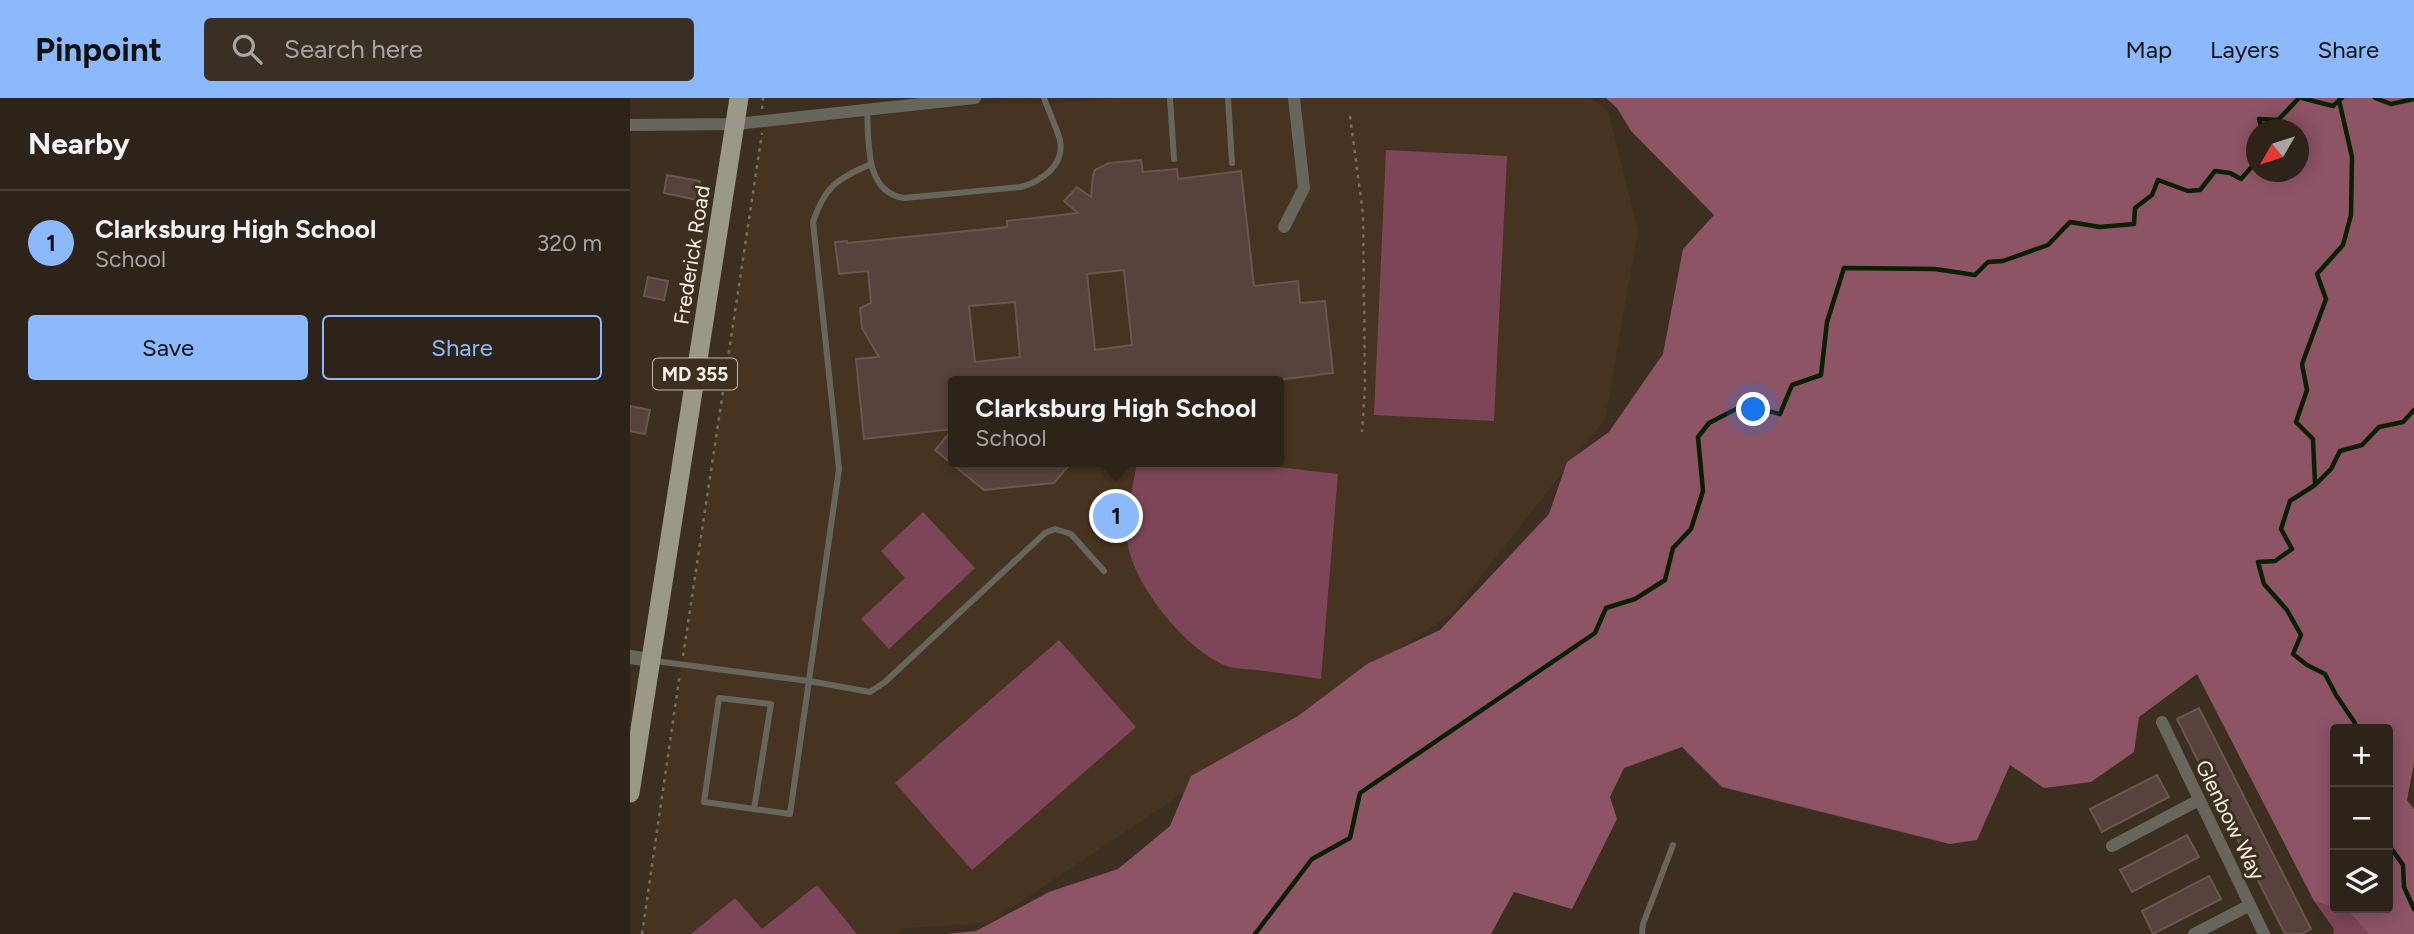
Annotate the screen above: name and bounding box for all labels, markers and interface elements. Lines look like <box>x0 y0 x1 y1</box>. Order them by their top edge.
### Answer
search box <box>204 18 694 81</box>
text: Pinpoint <box>35 30 162 69</box>
icon: search <box>228 30 266 68</box>
text: Search here <box>284 33 423 65</box>
text: Map <box>2125 35 2172 64</box>
text: Layers <box>2210 35 2279 64</box>
text: Share <box>2317 35 2379 64</box>
north arrow <box>2246 119 2309 182</box>
text: Nearby <box>28 125 130 162</box>
street label: Frederick Road <box>668 184 715 326</box>
text: Clarksburg High School <box>95 213 376 245</box>
text: 1 <box>46 229 56 257</box>
text: 320 m <box>537 229 602 257</box>
text: School <box>95 245 166 273</box>
button: Save <box>28 315 308 380</box>
button: Share <box>322 315 602 380</box>
road number: MD 355 <box>653 358 737 390</box>
popup <box>948 376 1284 467</box>
text: Clarksburg High School <box>975 392 1257 424</box>
your location <box>1736 392 1770 426</box>
text: School <box>975 424 1046 452</box>
pin: 1 <box>1093 490 1139 542</box>
map controls <box>2330 724 2393 913</box>
button: + <box>2330 724 2393 787</box>
street label: Glenbow Way <box>2191 756 2270 884</box>
button: − <box>2330 787 2393 850</box>
button: layers <box>2330 850 2393 913</box>

